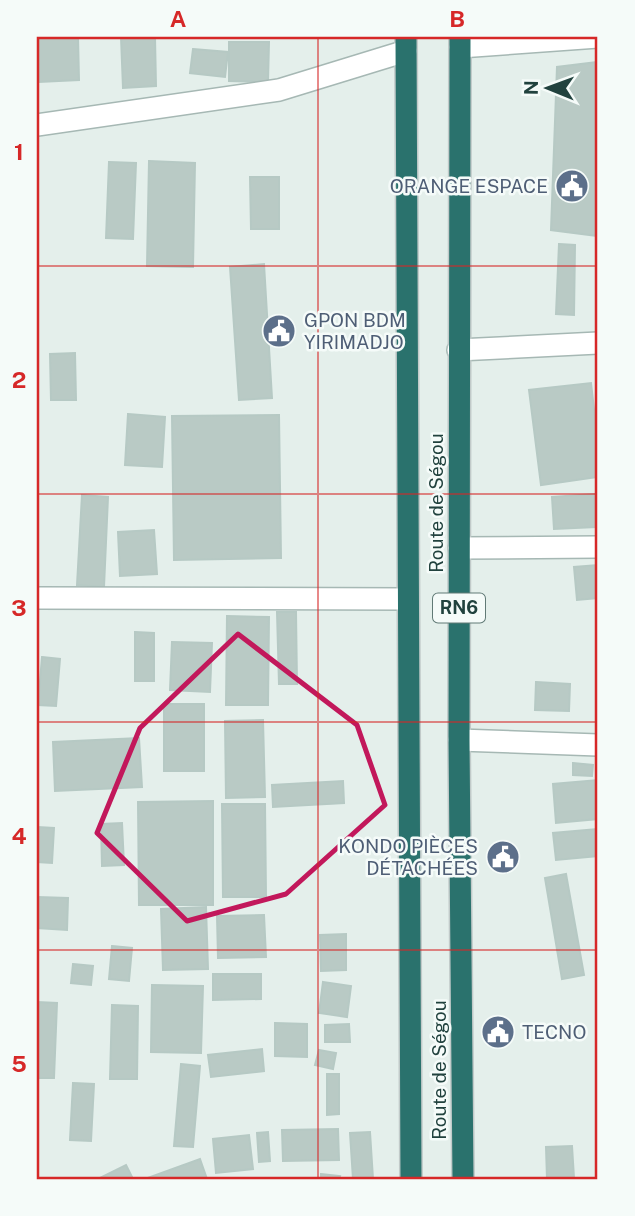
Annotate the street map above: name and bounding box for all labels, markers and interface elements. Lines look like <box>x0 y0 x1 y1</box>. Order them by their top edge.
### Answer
text: A <box>170 5 187 32</box>
text: B <box>449 5 465 32</box>
north arrow <box>512 52 582 122</box>
text: N <box>520 80 542 95</box>
text: 1 <box>14 138 24 165</box>
public building icon: ORANGE ESPACE <box>553 167 591 205</box>
place label: ORANGE ESPACE <box>390 175 548 197</box>
place label: GPON BDM YIRIMADJO <box>304 309 406 353</box>
public building icon: GPON BDM YIRIMADJO <box>260 312 298 350</box>
text: 2 <box>12 366 26 393</box>
street label: Route de Ségou <box>425 433 447 573</box>
text: 3 <box>11 594 27 621</box>
road number: RN6 <box>433 594 485 622</box>
text: 4 <box>11 822 27 849</box>
place label: KONDO PIÈCES DÉTACHÉES <box>338 835 478 879</box>
public building icon: KONDO PIÈCES DÉTACHÉES <box>484 838 522 876</box>
street label: Route de Ségou <box>428 1000 450 1140</box>
public building icon: TECNO <box>479 1013 517 1051</box>
place label: TECNO <box>522 1021 586 1043</box>
text: 5 <box>11 1050 27 1077</box>

